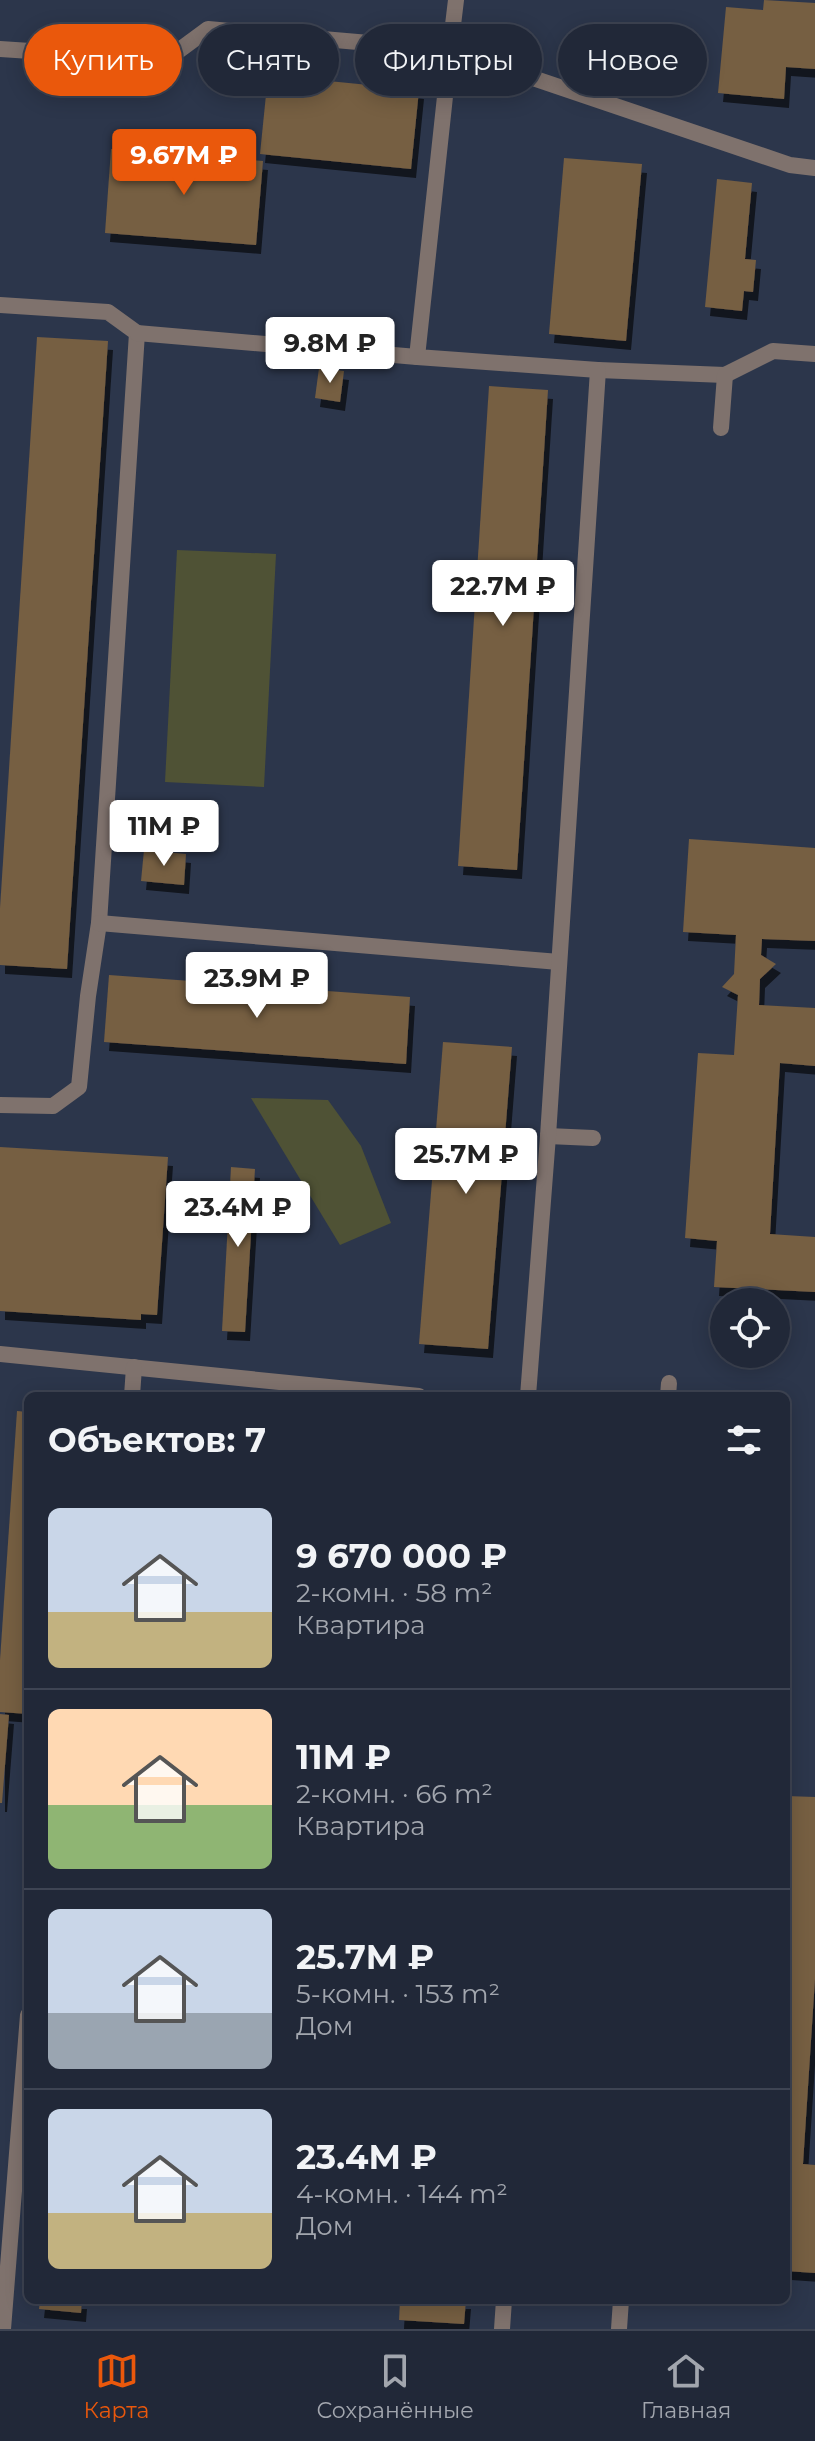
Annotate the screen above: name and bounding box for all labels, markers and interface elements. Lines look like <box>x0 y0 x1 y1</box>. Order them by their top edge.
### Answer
chip: Купить <box>24 24 182 96</box>
chip: Снять <box>198 24 339 96</box>
chip: Фильтры <box>355 24 542 96</box>
chip: Новое <box>558 24 707 96</box>
pin: 9.67M ₽ <box>110 129 258 197</box>
text: 9.67M ₽ <box>130 139 238 171</box>
pin: 9.8M ₽ <box>265 317 395 385</box>
text: 9.8M ₽ <box>284 327 376 359</box>
pin: 22.7M ₽ <box>429 560 577 628</box>
text: 22.7M ₽ <box>450 570 556 602</box>
pin: 11M ₽ <box>108 800 220 868</box>
text: 11M ₽ <box>128 810 200 842</box>
pin: 23.9M ₽ <box>183 952 331 1020</box>
text: 23.9M ₽ <box>204 962 310 994</box>
pin: 25.7M ₽ <box>392 1128 540 1196</box>
text: 25.7M ₽ <box>413 1138 519 1170</box>
pin: 23.4M ₽ <box>164 1181 312 1249</box>
text: 23.4M ₽ <box>184 1191 292 1223</box>
map controls <box>710 1288 790 1368</box>
button: locate <box>710 1288 790 1368</box>
icon: filters <box>722 1418 766 1462</box>
text: Объектов: 7 <box>48 1419 266 1461</box>
text: 9 670 000 ₽ <box>296 1535 507 1577</box>
icon: home <box>112 1540 208 1636</box>
text: 2-комн. · 58 m² <box>296 1577 492 1609</box>
text: Квартира <box>296 1609 425 1641</box>
text: 11M ₽ <box>296 1736 391 1778</box>
icon: home <box>112 1741 208 1837</box>
text: 2-комн. · 66 m² <box>296 1778 493 1810</box>
text: Квартира <box>296 1810 425 1842</box>
text: 25.7M ₽ <box>296 1936 434 1978</box>
icon: home <box>112 1941 208 2037</box>
text: 5-комн. · 153 m² <box>296 1978 500 2010</box>
text: Дом <box>296 2010 353 2042</box>
text: 23.4M ₽ <box>296 2136 437 2178</box>
icon: home <box>112 2141 208 2237</box>
text: 4-комн. · 144 m² <box>296 2178 508 2210</box>
text: Дом <box>296 2210 353 2242</box>
tab: Карта <box>84 2349 149 2424</box>
tab: Сохранённые <box>317 2349 474 2424</box>
tab: Главная <box>641 2349 731 2424</box>

